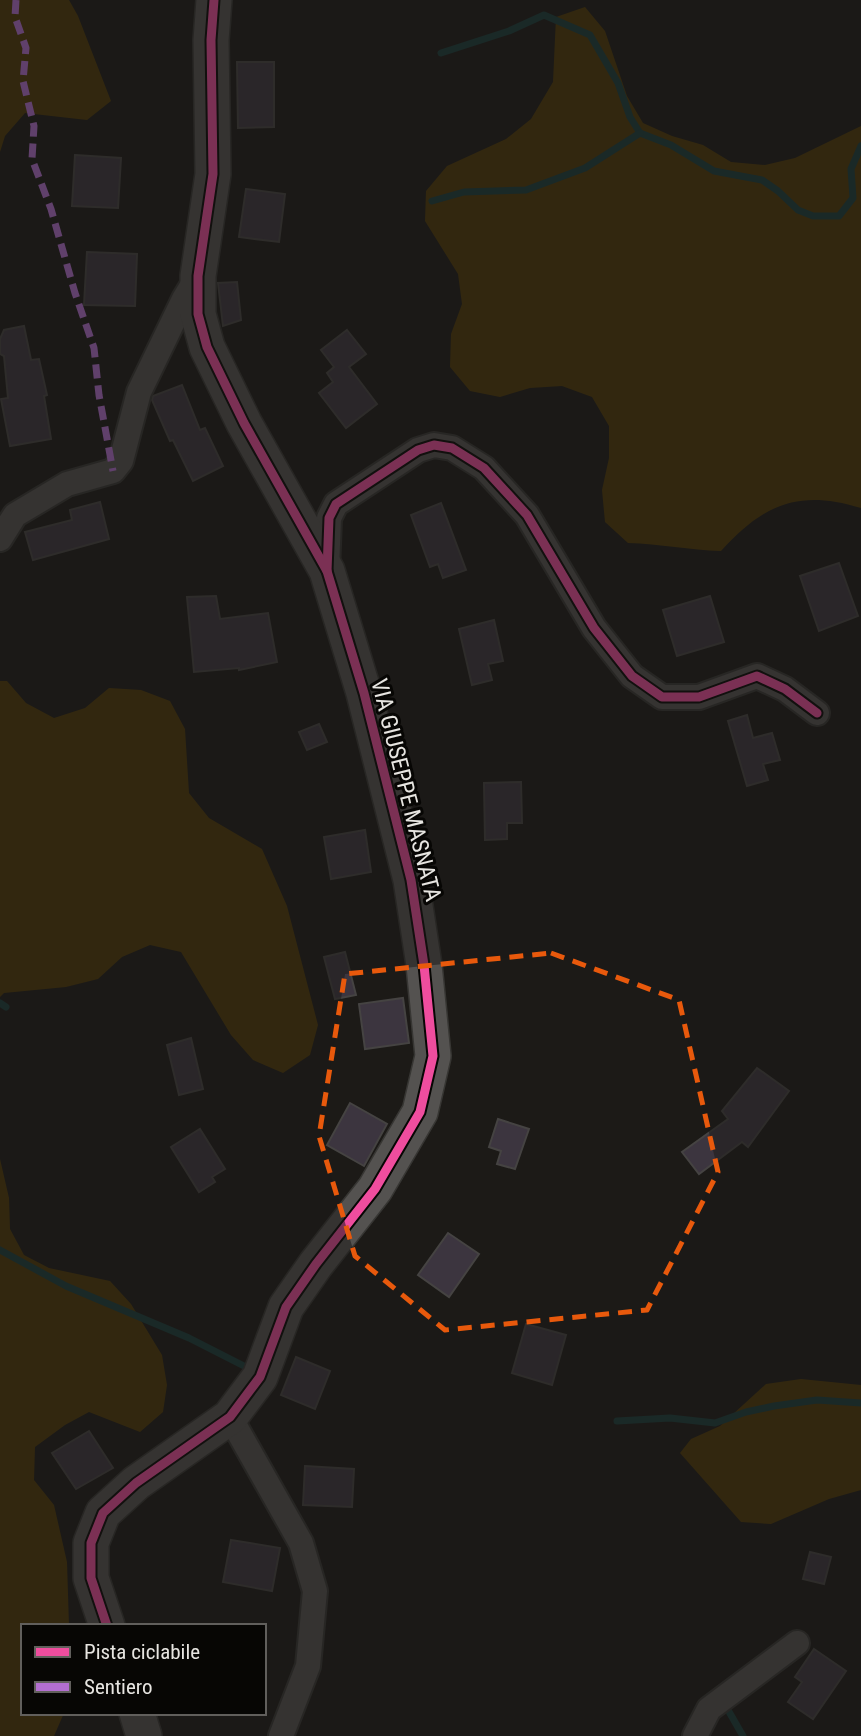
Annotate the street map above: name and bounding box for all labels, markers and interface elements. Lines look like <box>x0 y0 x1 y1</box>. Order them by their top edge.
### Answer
street label: VIA GIUSEPPE MASNATA <box>365 676 447 904</box>
legend <box>21 1624 266 1715</box>
text: Pista ciclabile <box>84 1640 200 1664</box>
text: Sentiero <box>84 1675 153 1699</box>

